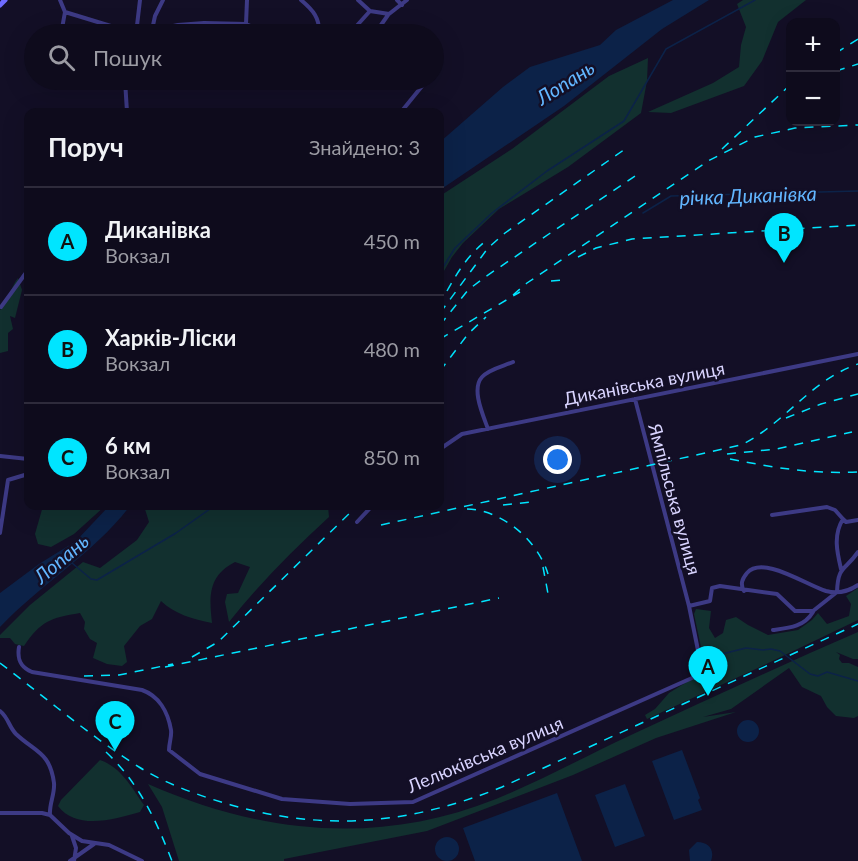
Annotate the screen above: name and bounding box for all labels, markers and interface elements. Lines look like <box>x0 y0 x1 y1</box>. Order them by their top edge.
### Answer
map controls <box>786 18 840 126</box>
button: + <box>786 18 840 72</box>
search box <box>24 24 444 90</box>
icon: search <box>45 41 78 74</box>
text: Пошук <box>93 44 162 71</box>
water label: Лопань <box>531 55 599 110</box>
button: − <box>786 72 840 126</box>
text: Поруч <box>48 131 124 163</box>
text: Знайдено: 3 <box>309 135 420 159</box>
water label: річка Диканівка <box>679 181 817 209</box>
pin: B <box>764 214 804 263</box>
text: Диканівка <box>105 216 211 243</box>
text: A <box>61 229 74 253</box>
text: 450 m <box>364 229 420 253</box>
text: Вокзал <box>105 243 170 267</box>
text: Харків-Ліски <box>105 324 236 351</box>
text: B <box>61 337 74 361</box>
text: 480 m <box>364 337 420 361</box>
text: Вокзал <box>105 351 170 375</box>
street label: Диканівська вулиця <box>561 357 727 409</box>
street label: Ямпільська вулиця <box>644 420 706 577</box>
text: 6 км <box>105 432 151 459</box>
text: C <box>61 445 74 469</box>
text: 850 m <box>364 445 420 469</box>
your location <box>543 445 572 474</box>
text: Вокзал <box>105 459 170 483</box>
water label: Лопань <box>28 528 93 588</box>
pin: A <box>688 646 728 696</box>
pin: C <box>96 702 134 751</box>
street label: Лелюківська вулиця <box>403 711 566 797</box>

